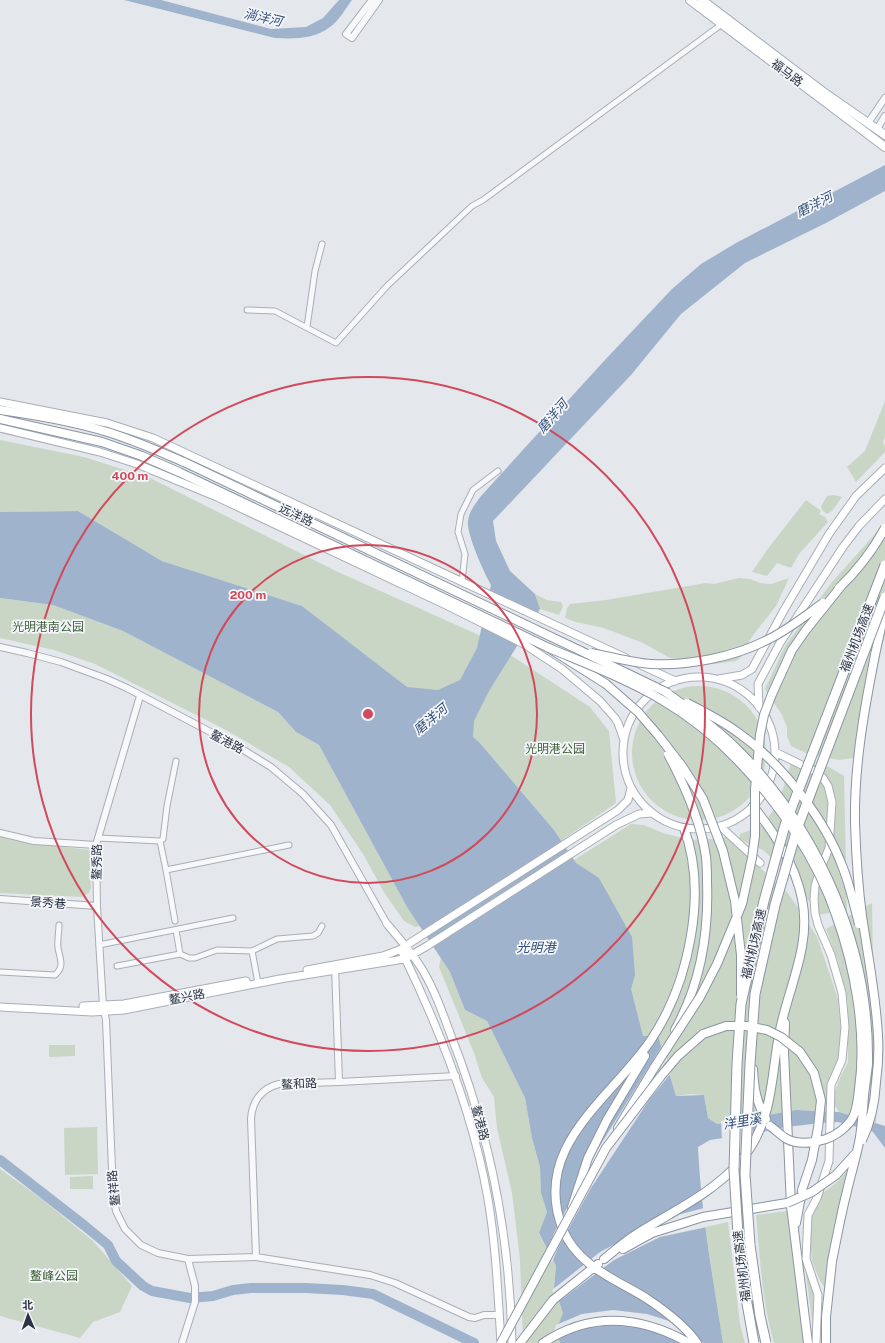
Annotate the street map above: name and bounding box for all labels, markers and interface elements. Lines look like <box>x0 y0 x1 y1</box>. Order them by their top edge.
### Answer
water label: 淌洋河 <box>242 6 286 30</box>
street label: 福马路 <box>768 57 806 89</box>
water label: 磨洋河 <box>793 188 838 220</box>
water label: 磨洋河 <box>534 394 573 436</box>
text: 400 m <box>112 469 149 483</box>
street label: 远洋路 <box>277 501 315 529</box>
text: 200 m <box>230 588 266 602</box>
street label: 福州机场高速 <box>838 602 876 674</box>
park label: 光明港南公园 <box>12 620 84 634</box>
water label: 磨洋河 <box>411 699 452 738</box>
centre of rings <box>361 707 375 721</box>
street label: 鳌港路 <box>208 727 246 757</box>
park label: 光明港公园 <box>525 742 585 756</box>
street label: 鳌秀路 <box>90 844 104 880</box>
street label: 景秀巷 <box>30 895 66 911</box>
street label: 福州机场高速 <box>739 907 769 981</box>
water label: 光明港 <box>516 940 557 955</box>
street label: 鳌兴路 <box>168 987 206 1007</box>
street label: 鳌和路 <box>281 1076 317 1092</box>
street label: 鳌港路 <box>469 1104 491 1142</box>
water label: 洋里溪 <box>722 1110 765 1132</box>
street label: 鳌祥路 <box>105 1169 123 1207</box>
street label: 福州机场高速 <box>731 1229 753 1303</box>
park label: 鳌峰公园 <box>30 1269 78 1283</box>
north arrow <box>8 1295 48 1335</box>
text: 北 <box>22 1299 33 1311</box>

